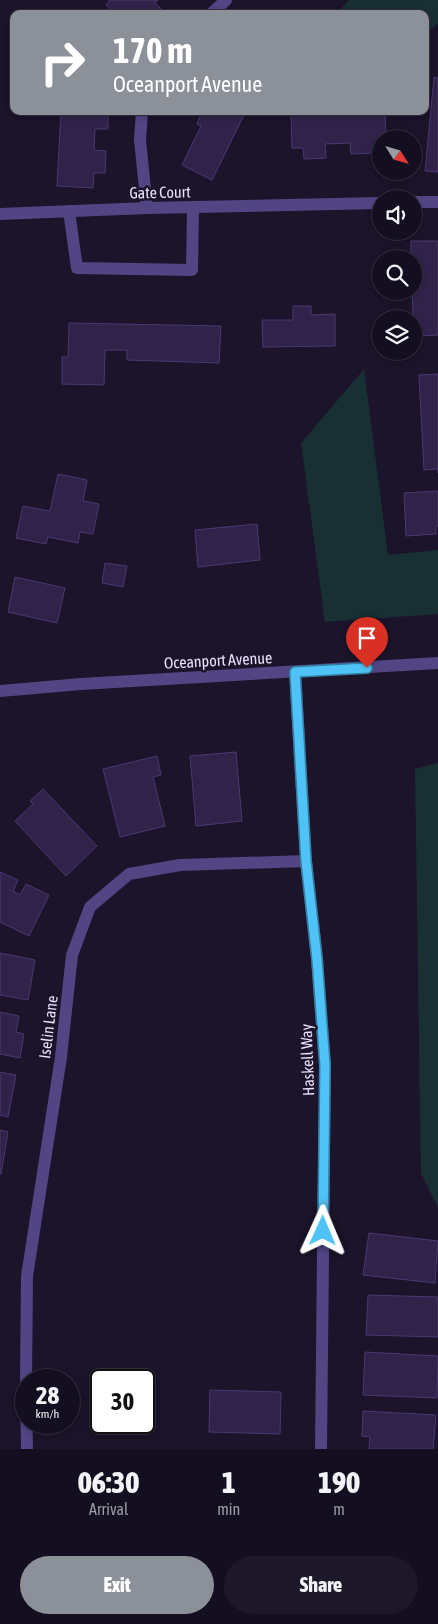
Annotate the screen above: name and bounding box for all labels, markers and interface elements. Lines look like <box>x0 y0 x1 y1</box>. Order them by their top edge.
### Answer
icon: right <box>30 30 95 95</box>
text: 170 m <box>113 30 192 70</box>
text: Oceanport Avenue <box>113 71 262 97</box>
north arrow <box>372 130 422 180</box>
map controls <box>372 130 422 360</box>
street label: Gate Court <box>129 182 191 202</box>
button: sound <box>372 190 422 240</box>
button: search <box>372 250 422 300</box>
button: layers <box>372 310 422 360</box>
pin <box>346 617 388 668</box>
icon: arrive <box>353 624 381 652</box>
street label: Oceanport Avenue <box>163 648 273 673</box>
street label: Iselin Lane <box>35 994 61 1060</box>
street label: Haskell Way <box>297 1023 318 1096</box>
position arrow <box>296 1204 348 1256</box>
speed limit sign: 30 <box>90 1369 155 1434</box>
text: 28 <box>36 1381 59 1409</box>
text: km/h <box>36 1407 59 1421</box>
text: 06:30 <box>78 1465 139 1499</box>
text: 1 <box>222 1465 236 1499</box>
text: 190 <box>318 1465 360 1499</box>
text: Arrival <box>89 1500 128 1518</box>
text: min <box>217 1500 240 1518</box>
text: m <box>333 1500 345 1518</box>
button: Exit <box>20 1556 214 1614</box>
button: Share <box>224 1556 418 1614</box>

